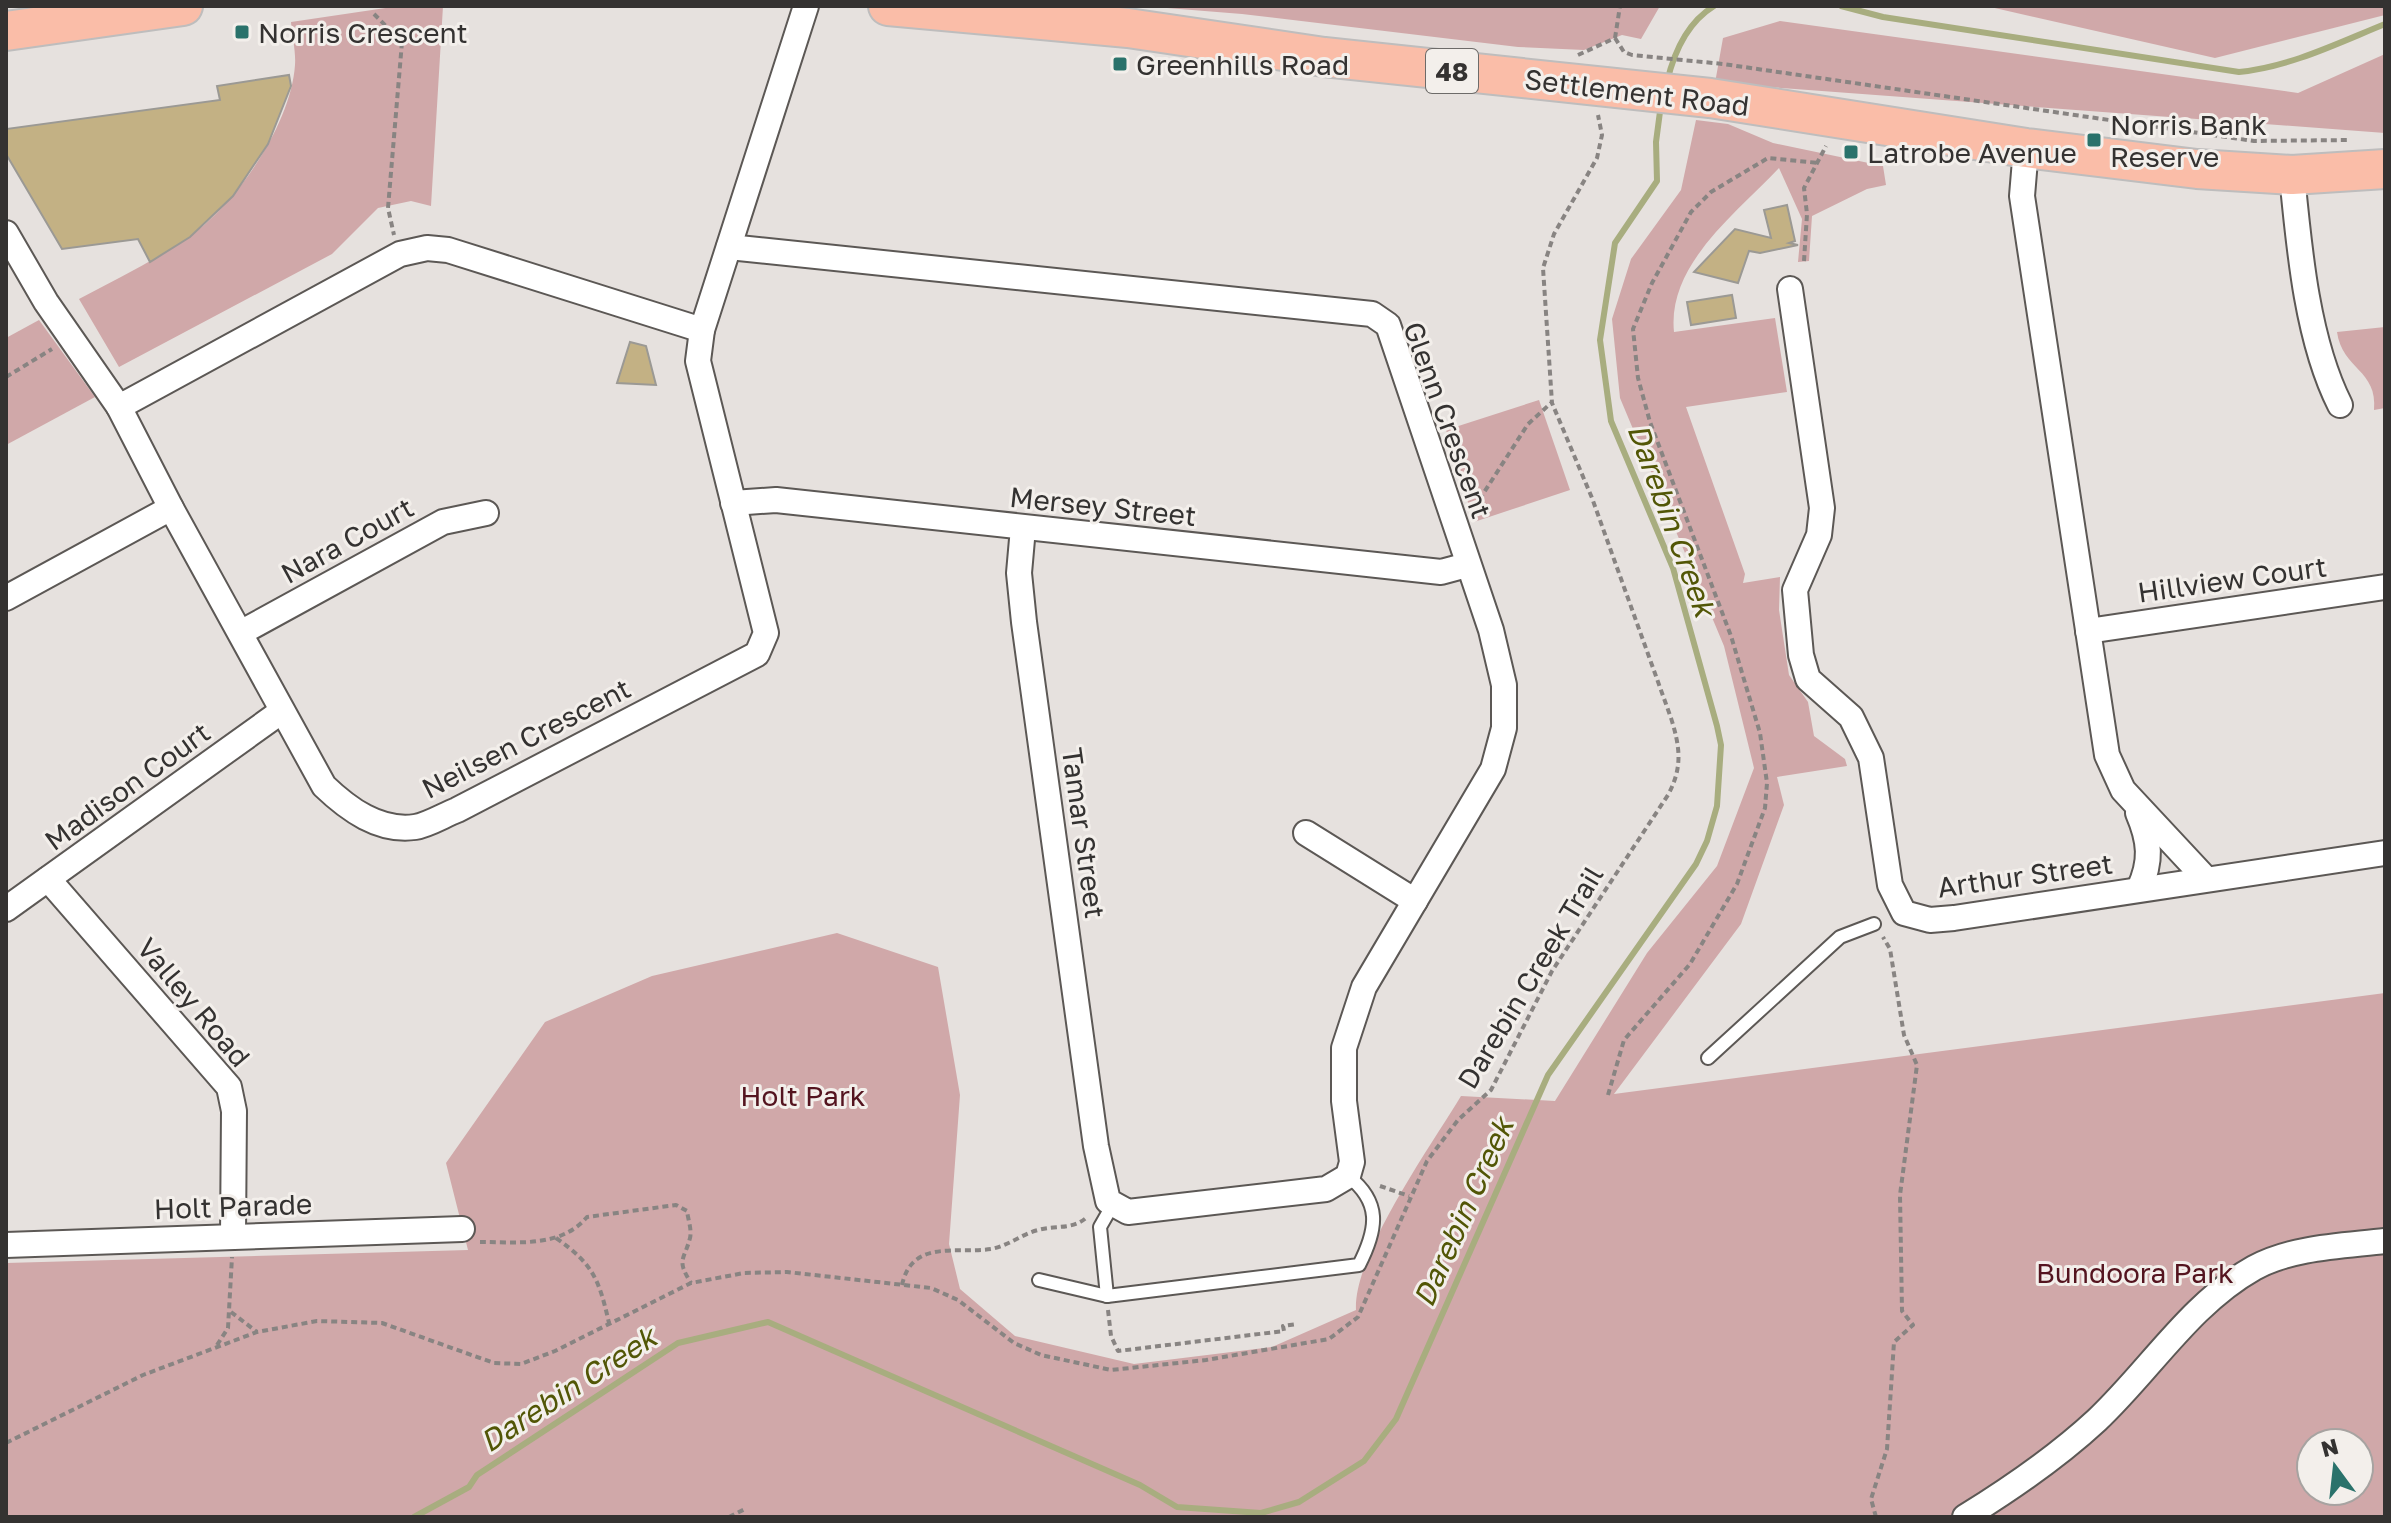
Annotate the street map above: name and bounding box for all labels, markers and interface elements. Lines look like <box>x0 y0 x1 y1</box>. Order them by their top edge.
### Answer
place label: Norris Crescent <box>258 16 468 49</box>
marker: Norris Crescent <box>233 23 251 41</box>
place label: Greenhills Road <box>1136 48 1349 81</box>
road number: 48 <box>1426 49 1478 93</box>
marker: Greenhills Road <box>1111 55 1129 73</box>
street label: Settlement Road <box>1523 62 1751 122</box>
place label: Norris Bank Reserve <box>2110 108 2267 173</box>
marker: Norris Bank Reserve <box>2085 131 2103 149</box>
place label: Latrobe Avenue <box>1867 136 2077 169</box>
marker: Latrobe Avenue <box>1842 143 1860 161</box>
street label: Glenn Crescent <box>1397 317 1499 523</box>
water label: Darebin Creek <box>1620 419 1725 624</box>
street label: Mersey Street <box>1008 480 1198 532</box>
street label: Nara Court <box>275 490 419 590</box>
street label: Hillview Court <box>2135 549 2329 609</box>
street label: Neilsen Crescent <box>416 671 636 805</box>
street label: Madison Court <box>38 715 216 857</box>
street label: Tamar Street <box>1056 746 1112 920</box>
street label: Arthur Street <box>1935 846 2115 904</box>
street label: Darebin Creek Trail <box>1450 860 1610 1094</box>
street label: Valley Road <box>131 931 257 1073</box>
park label: Holt Park <box>740 1079 866 1112</box>
water label: Darebin Creek <box>1405 1109 1522 1312</box>
street label: Holt Parade <box>153 1187 313 1225</box>
park label: Bundoora Park <box>2036 1256 2234 1289</box>
water label: Darebin Creek <box>473 1317 665 1459</box>
north arrow <box>2295 1427 2375 1507</box>
text: N <box>2318 1432 2341 1462</box>

